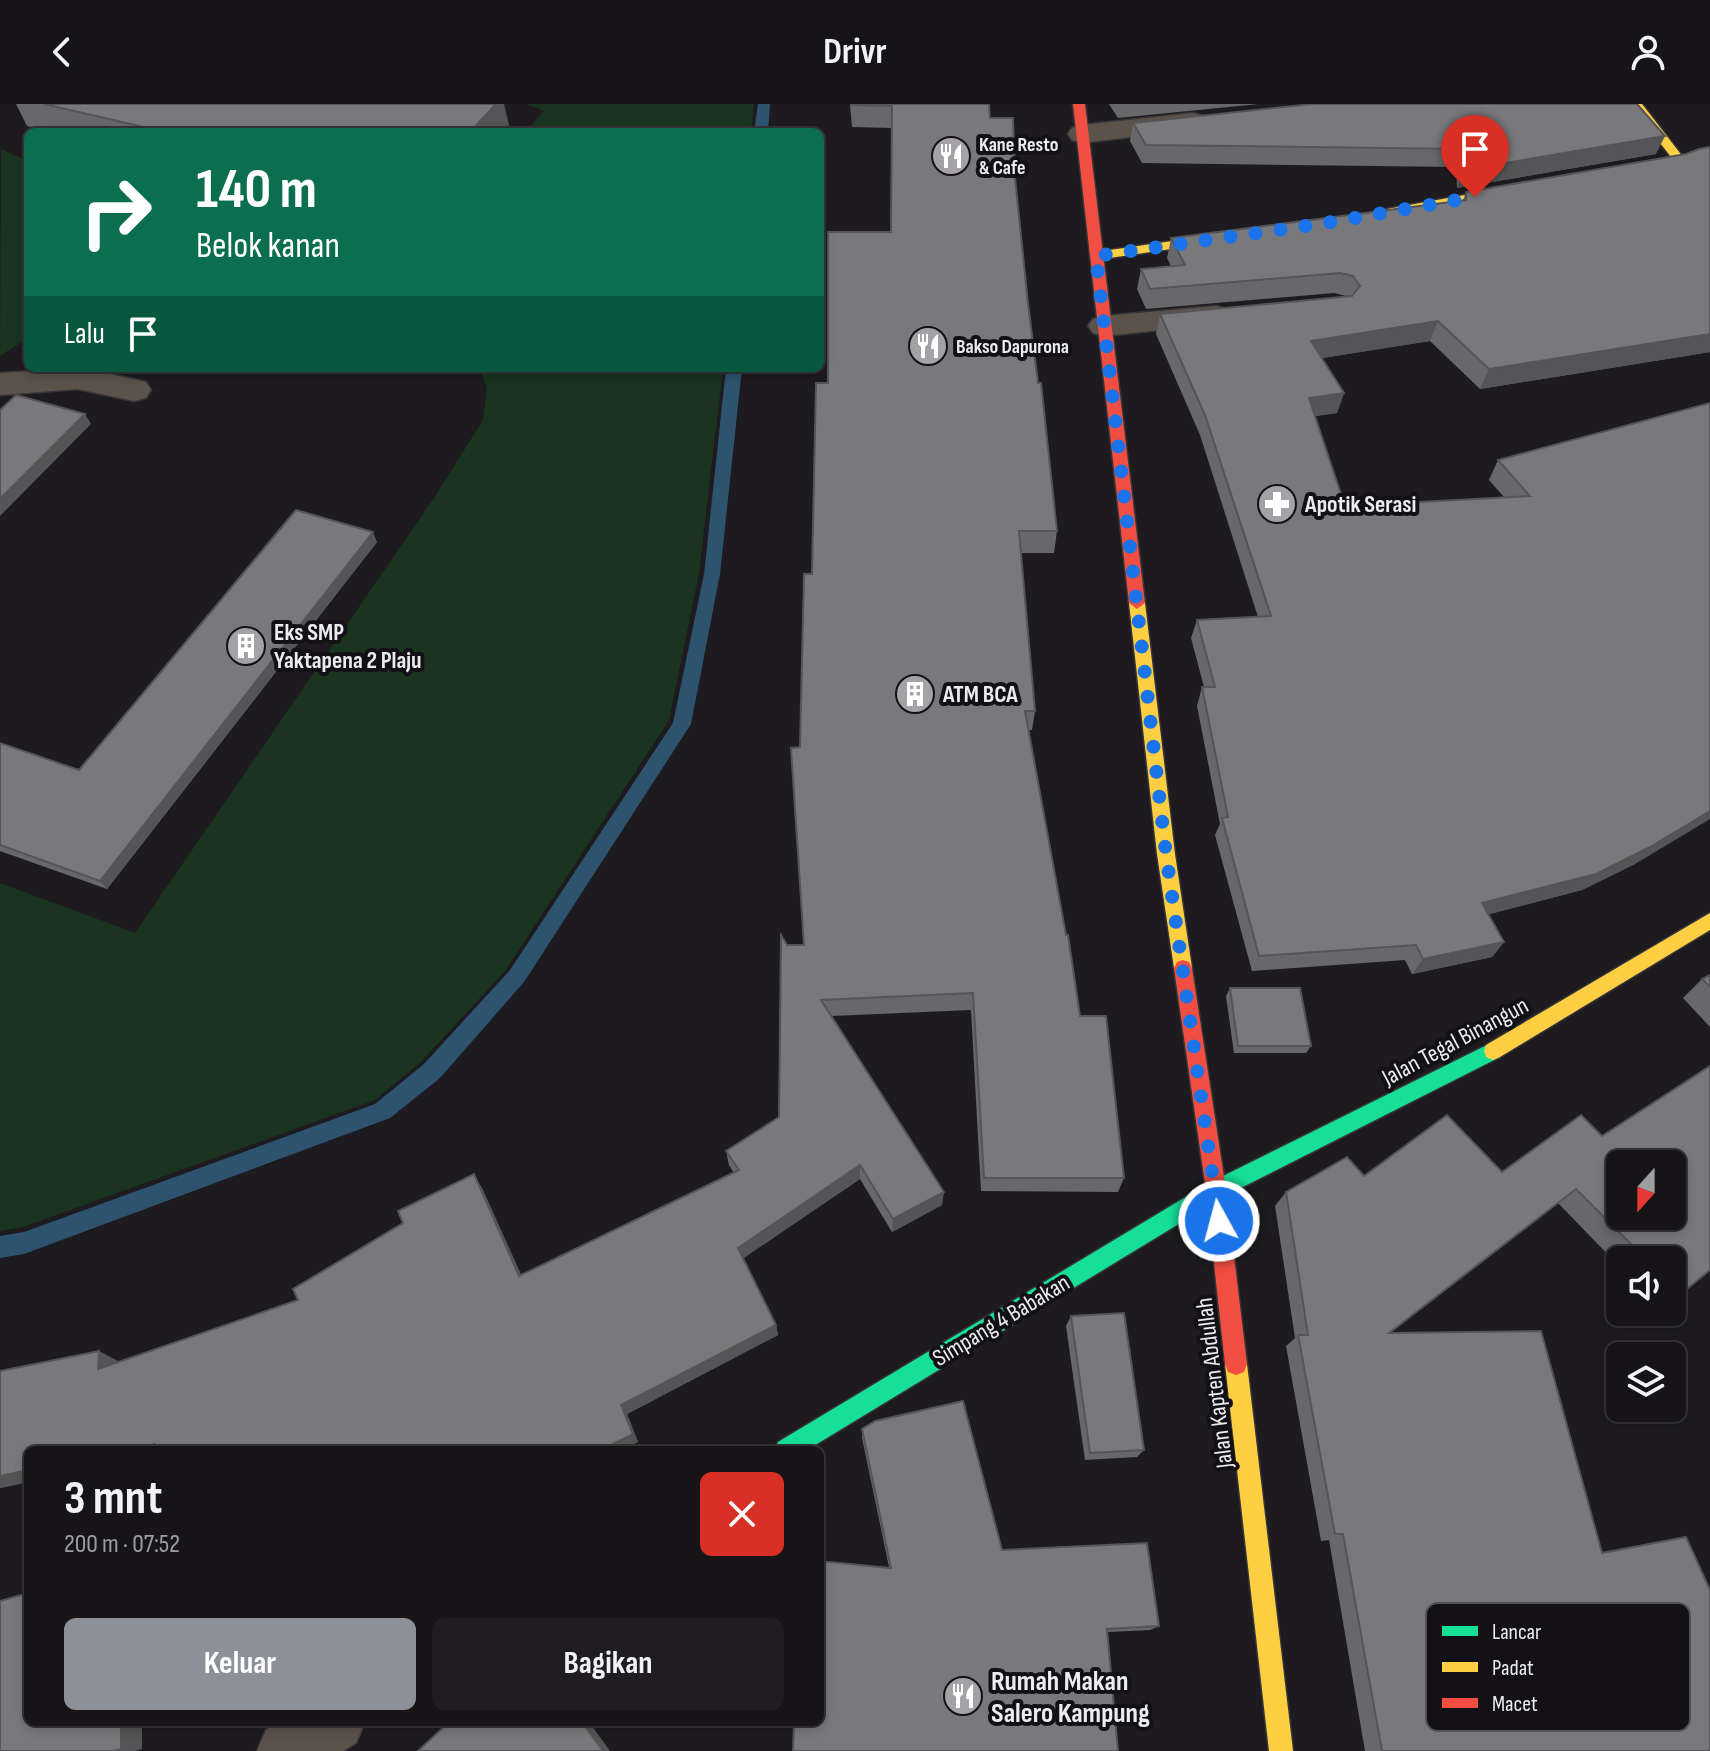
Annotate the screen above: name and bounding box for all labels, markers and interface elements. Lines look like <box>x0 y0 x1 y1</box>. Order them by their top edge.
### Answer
icon: back <box>40 30 84 74</box>
icon: person <box>1626 30 1670 74</box>
text: Drivr <box>823 31 887 74</box>
pin <box>1441 115 1509 197</box>
icon: arrive <box>1453 127 1497 171</box>
place label: Kane Resto & Cafe <box>979 133 1058 180</box>
restaurant icon: Kane Resto & Cafe <box>930 135 972 177</box>
text: 140 m <box>196 157 317 224</box>
icon: right <box>64 160 168 264</box>
text: Belok kanan <box>196 225 340 268</box>
icon: arrive <box>121 312 165 356</box>
text: Lalu <box>64 316 105 352</box>
restaurant icon: Bakso Dapurona <box>907 325 949 367</box>
place label: Bakso Dapurona <box>956 335 1069 359</box>
pharmacy icon: Apotik Serasi <box>1256 483 1298 525</box>
place label: Apotik Serasi <box>1304 490 1416 519</box>
place label: Eks SMP Yaktapena 2 Plaju <box>274 618 422 675</box>
building icon: Eks SMP Yaktapena 2 Plaju <box>225 625 267 667</box>
building icon: ATM BCA <box>894 673 936 715</box>
place label: ATM BCA <box>942 680 1018 709</box>
street label: Jalan Tegal Binangun <box>1376 991 1533 1093</box>
north arrow <box>1606 1150 1686 1230</box>
map controls <box>1606 1150 1686 1422</box>
position arrow <box>1177 1179 1261 1263</box>
button: sound <box>1606 1246 1686 1326</box>
street label: Simpang 4 Babakan <box>928 1268 1075 1373</box>
street label: Jalan Kapten Abdullah <box>1190 1296 1239 1471</box>
button: layers <box>1606 1342 1686 1422</box>
text: 3 mnt <box>64 1470 162 1527</box>
button: close <box>700 1472 784 1556</box>
text: 200 m · 07:52 <box>64 1529 180 1560</box>
legend <box>1426 1603 1690 1731</box>
button: Keluar <box>64 1618 416 1710</box>
button: Bagikan <box>432 1618 784 1710</box>
text: Lancar <box>1492 1619 1541 1646</box>
text: Padat <box>1492 1655 1534 1682</box>
place label: Rumah Makan Salero Kampung <box>991 1665 1150 1730</box>
restaurant icon: Rumah Makan Salero Kampung <box>942 1675 984 1717</box>
text: Macet <box>1492 1691 1538 1718</box>

